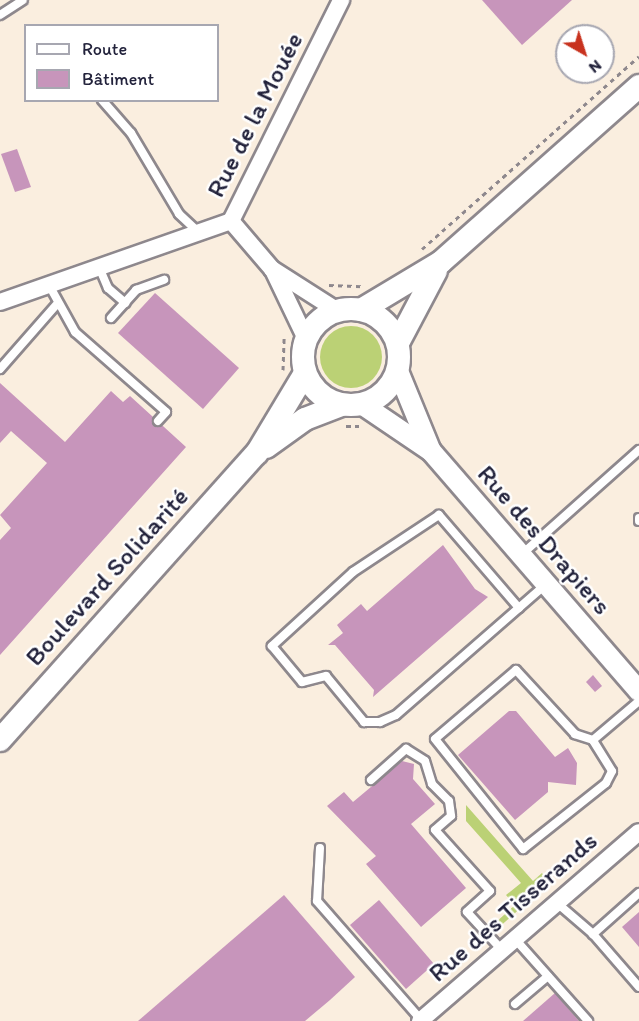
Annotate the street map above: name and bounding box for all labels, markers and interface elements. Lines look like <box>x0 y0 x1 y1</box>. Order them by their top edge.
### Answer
legend <box>24 24 219 102</box>
north arrow <box>555 24 615 84</box>
street label: Rue de la Mouée <box>200 28 310 202</box>
text: Route <box>82 38 127 60</box>
text: N <box>585 56 606 78</box>
text: Bâtiment <box>82 68 154 90</box>
street label: Rue des Drapiers <box>471 459 617 621</box>
street label: Boulevard Solidarité <box>19 482 195 672</box>
street label: Rue des Tisserands <box>422 825 604 989</box>

